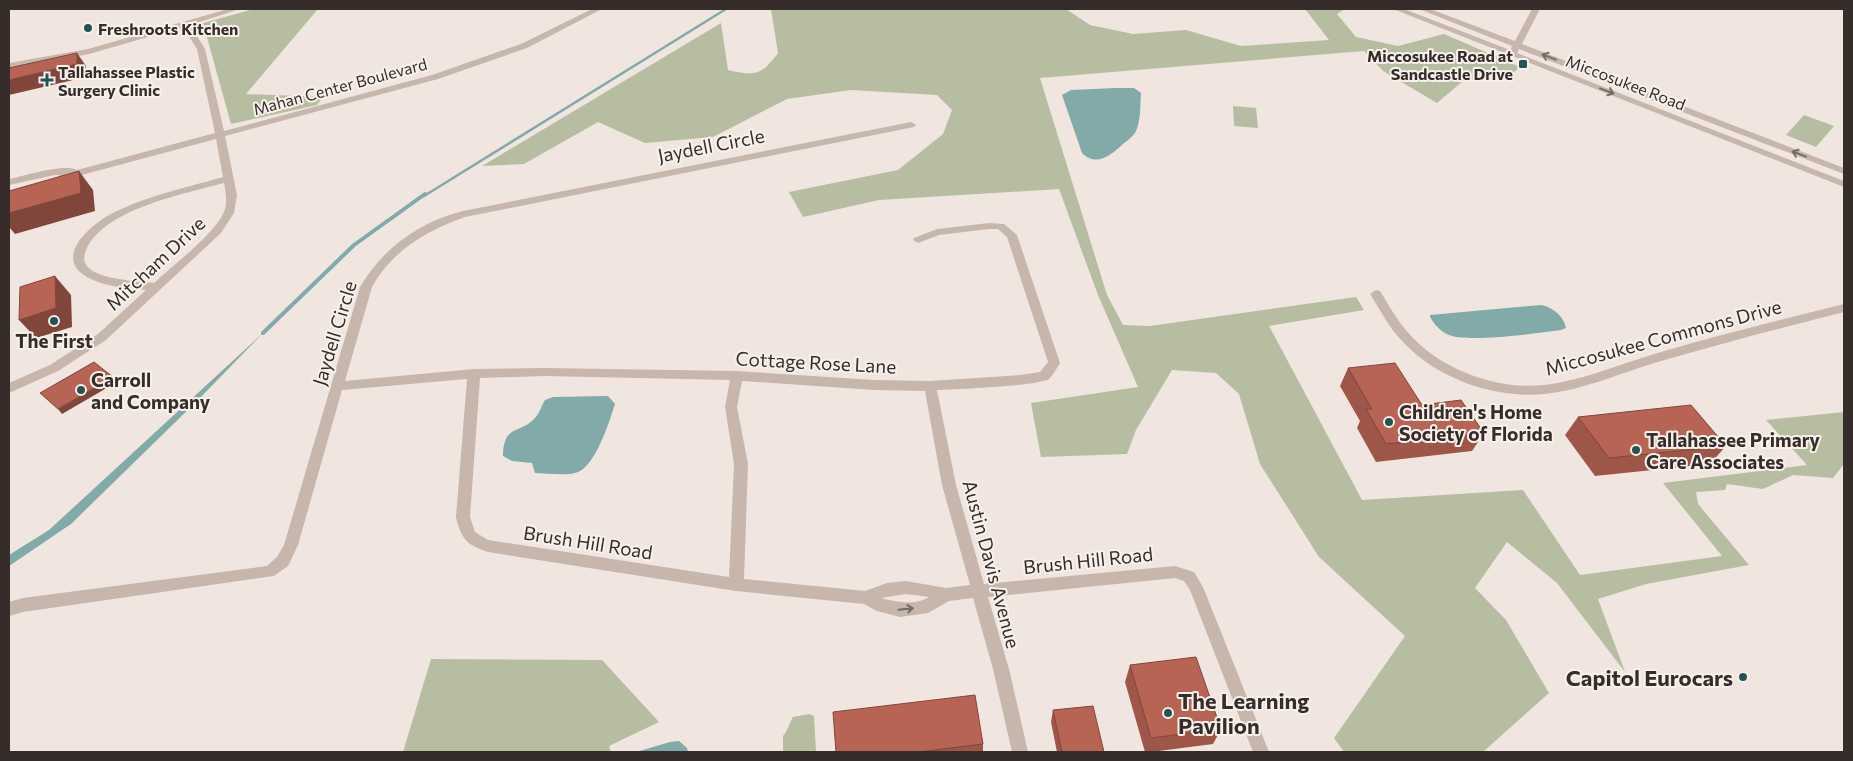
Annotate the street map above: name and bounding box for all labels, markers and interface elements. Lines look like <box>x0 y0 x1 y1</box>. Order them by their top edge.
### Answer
place label: Freshroots Kitchen <box>98 19 238 38</box>
marker: Freshroots Kitchen <box>82 22 94 34</box>
place label: Miccosukee Road at Sandcastle Drive <box>1367 46 1513 83</box>
street label: Miccosukee Road <box>1564 50 1688 114</box>
one-way arrow <box>1542 52 1557 62</box>
street label: Mahan Center Boulevard <box>251 54 429 118</box>
marker: Miccosukee Road at Sandcastle Drive <box>1517 58 1529 70</box>
place label: Tallahassee Plastic Surgery Clinic <box>58 62 195 99</box>
marker: Tallahassee Plastic Surgery Clinic <box>40 73 54 87</box>
one-way arrow <box>1599 87 1614 96</box>
street label: Jaydell Circle <box>656 123 766 167</box>
one-way arrow <box>1792 149 1807 158</box>
street label: Mitcham Drive <box>101 211 209 315</box>
street label: Jaydell Circle <box>307 278 361 388</box>
street label: Miccosukee Commons Drive <box>1542 294 1784 380</box>
marker: The First <box>48 315 60 327</box>
place label: The First <box>15 329 93 352</box>
street label: Cottage Rose Lane <box>735 346 897 378</box>
place label: Carroll and Company <box>91 368 211 413</box>
marker: Carroll and Company <box>75 384 87 396</box>
place label: Children's Home Society of Florida <box>1399 400 1553 445</box>
marker: Children's Home Society of Florida <box>1383 416 1395 428</box>
place label: Tallahassee Primary Care Associates <box>1646 428 1821 473</box>
marker: Tallahassee Primary Care Associates <box>1630 444 1642 456</box>
street label: Austin Davis Avenue <box>958 477 1026 651</box>
street label: Brush Hill Road <box>522 520 654 564</box>
street label: Brush Hill Road <box>1022 542 1154 578</box>
one-way arrow <box>898 604 914 614</box>
place label: Capitol Eurocars <box>1566 664 1733 691</box>
marker: Capitol Eurocars <box>1737 671 1749 683</box>
place label: The Learning Pavilion <box>1178 687 1309 739</box>
marker: The Learning Pavilion <box>1162 707 1174 719</box>

